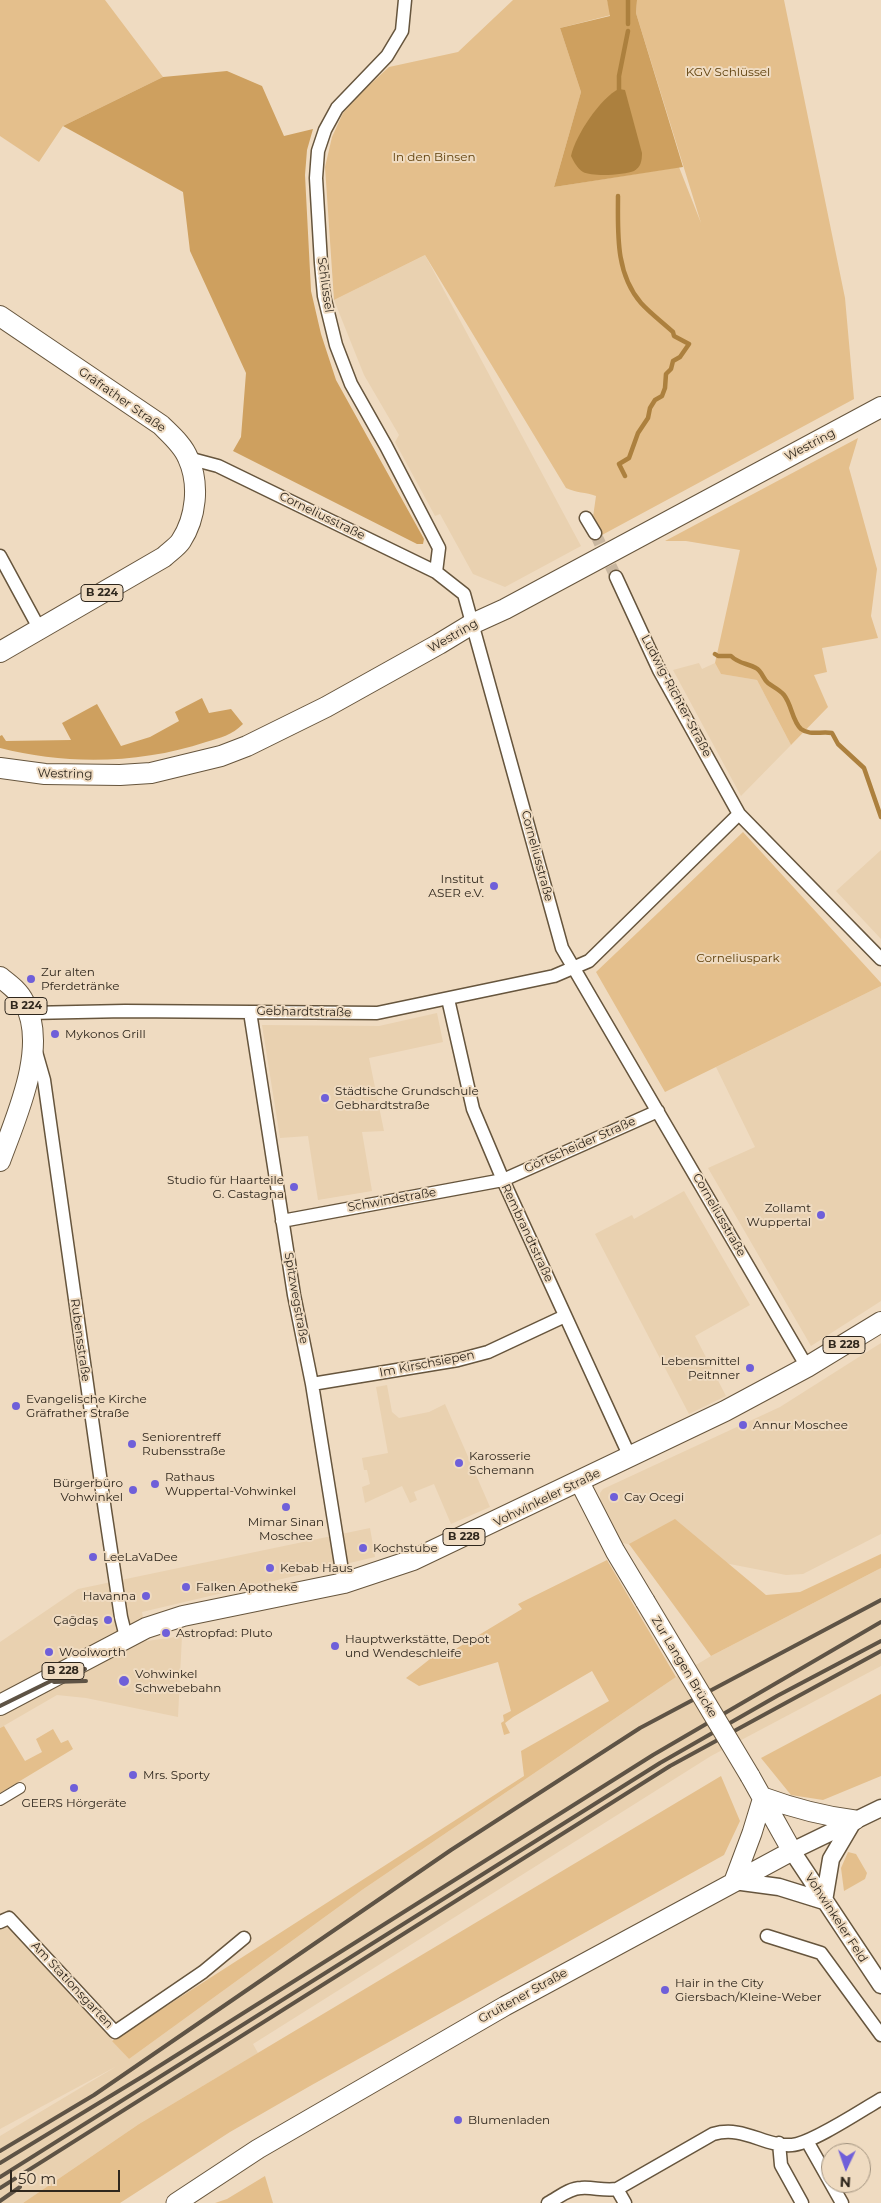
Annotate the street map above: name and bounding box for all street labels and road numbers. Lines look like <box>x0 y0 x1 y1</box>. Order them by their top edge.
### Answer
street label: Schlüssel <box>314 256 336 314</box>
street label: Gräfrather Straße <box>76 364 168 436</box>
street label: Westring <box>782 426 838 464</box>
street label: Corneliusstraße <box>277 489 367 543</box>
road number: B 224 <box>81 584 123 602</box>
street label: Westring <box>426 616 480 656</box>
street label: Ludwig-Richter-Straße <box>638 632 714 760</box>
street label: Westring <box>37 766 93 782</box>
street label: Corneliusstraße <box>518 809 556 903</box>
road number: B 224 <box>5 998 47 1014</box>
street label: Gebhardtstraße <box>256 1004 352 1020</box>
street label: Görtscheider Straße <box>522 1114 638 1176</box>
street label: Corneliusstraße <box>689 1171 749 1259</box>
street label: Rembrandtstraße <box>498 1182 556 1284</box>
street label: Schwindstraße <box>347 1185 437 1215</box>
street label: Spitzwegstraße <box>281 1251 311 1345</box>
street label: Rubensstraße <box>67 1298 93 1382</box>
road number: B 228 <box>823 1336 865 1354</box>
street label: Im Kirschsiepen <box>378 1348 476 1380</box>
street label: Vohwinkeler Straße <box>491 1466 603 1530</box>
road number: B 228 <box>443 1528 485 1545</box>
street label: Zur Langen Brücke <box>648 1614 720 1720</box>
road number: B 228 <box>42 1662 84 1680</box>
street label: Vohwinkeler Feld <box>802 1871 870 1965</box>
street label: Am Stationsgarten <box>28 1939 116 2031</box>
street label: Gruitener Straße <box>476 1966 570 2026</box>

